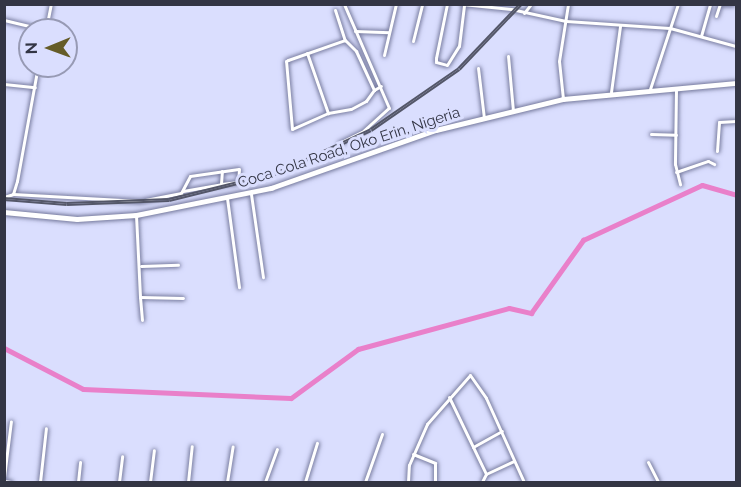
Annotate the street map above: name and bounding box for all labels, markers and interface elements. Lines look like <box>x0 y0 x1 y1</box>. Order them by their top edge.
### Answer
north arrow <box>18 18 78 78</box>
text: N <box>22 42 41 55</box>
street label: Coca Cola Road, Oko Erin, Nigeria <box>236 103 462 193</box>

